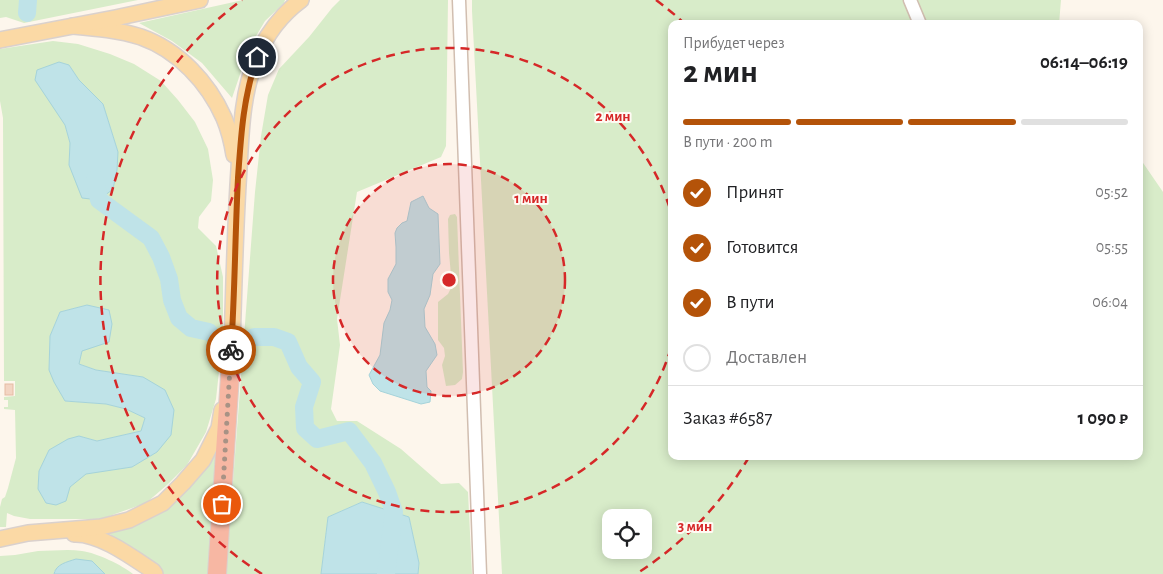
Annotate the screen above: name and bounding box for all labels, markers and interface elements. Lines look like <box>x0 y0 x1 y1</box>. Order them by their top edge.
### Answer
text: Прибудет через <box>683 35 785 51</box>
pin <box>236 36 278 78</box>
icon: home <box>243 43 271 71</box>
text: 06:14–06:19 <box>1040 53 1128 72</box>
text: 2 мин <box>683 56 758 88</box>
text: 2 мин <box>595 109 631 124</box>
text: В пути · 200 m <box>683 134 772 150</box>
icon: check <box>683 179 711 207</box>
text: Принят <box>726 183 783 202</box>
text: 05:52 <box>1095 184 1128 200</box>
text: 1 мин <box>514 191 548 206</box>
icon: check <box>683 234 711 262</box>
text: Готовится <box>726 238 799 257</box>
text: 05:55 <box>1096 239 1128 255</box>
centre of rings <box>440 271 458 289</box>
icon: check <box>683 289 711 317</box>
text: В пути <box>726 293 775 312</box>
text: 06:04 <box>1092 294 1128 310</box>
courier <box>206 325 256 375</box>
icon: bike <box>217 336 245 364</box>
text: Доставлен <box>726 348 807 367</box>
text: Заказ #6587 <box>683 409 773 428</box>
text: 1 090 ₽ <box>1078 409 1128 428</box>
pin <box>201 483 243 525</box>
icon: bag <box>208 490 236 518</box>
map controls <box>602 509 652 559</box>
button: locate <box>602 509 652 559</box>
text: 3 мин <box>678 519 712 534</box>

